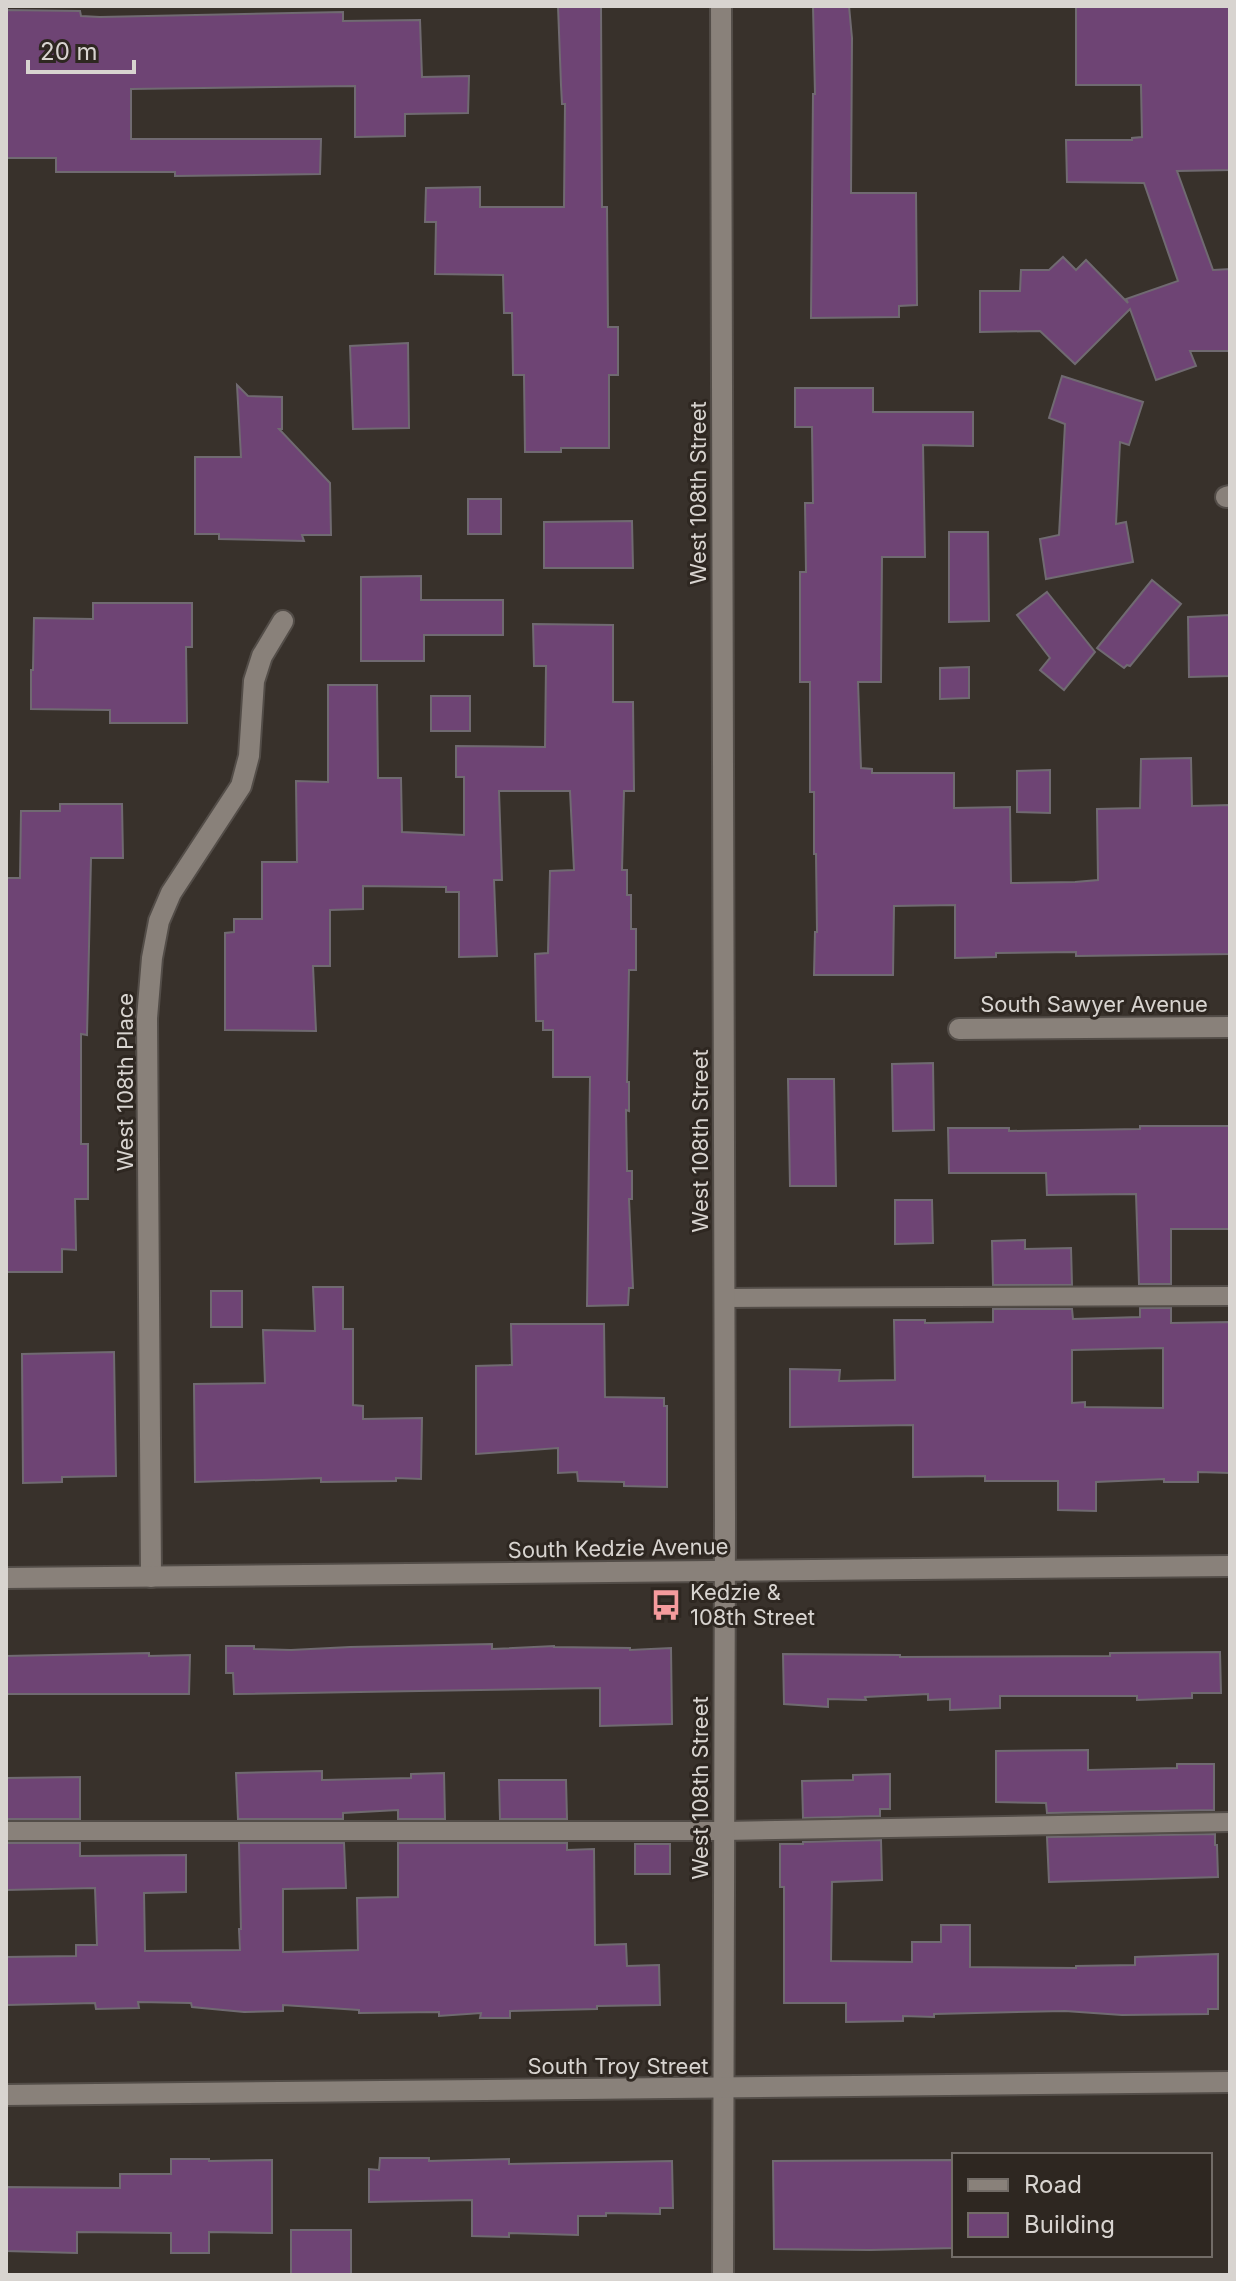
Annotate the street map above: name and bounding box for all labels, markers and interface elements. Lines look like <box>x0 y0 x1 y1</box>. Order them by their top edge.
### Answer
scale bar <box>28 24 134 74</box>
text: 20 m <box>40 37 98 66</box>
street label: West 108th Street <box>685 401 711 585</box>
street label: South Sawyer Avenue <box>980 991 1208 1017</box>
street label: West 108th Place <box>112 993 138 1171</box>
street label: West 108th Street <box>687 1049 713 1233</box>
street label: South Kedzie Avenue <box>507 1533 729 1563</box>
place label: Kedzie & 108th Street <box>690 1579 815 1630</box>
bus stop icon: Kedzie & 108th Street <box>649 1588 683 1622</box>
street label: West 108th Street <box>687 1696 713 1880</box>
street label: South Troy Street <box>528 2053 708 2079</box>
legend <box>952 2153 1212 2257</box>
text: Road <box>1024 2170 1082 2199</box>
text: Building <box>1024 2210 1115 2239</box>

